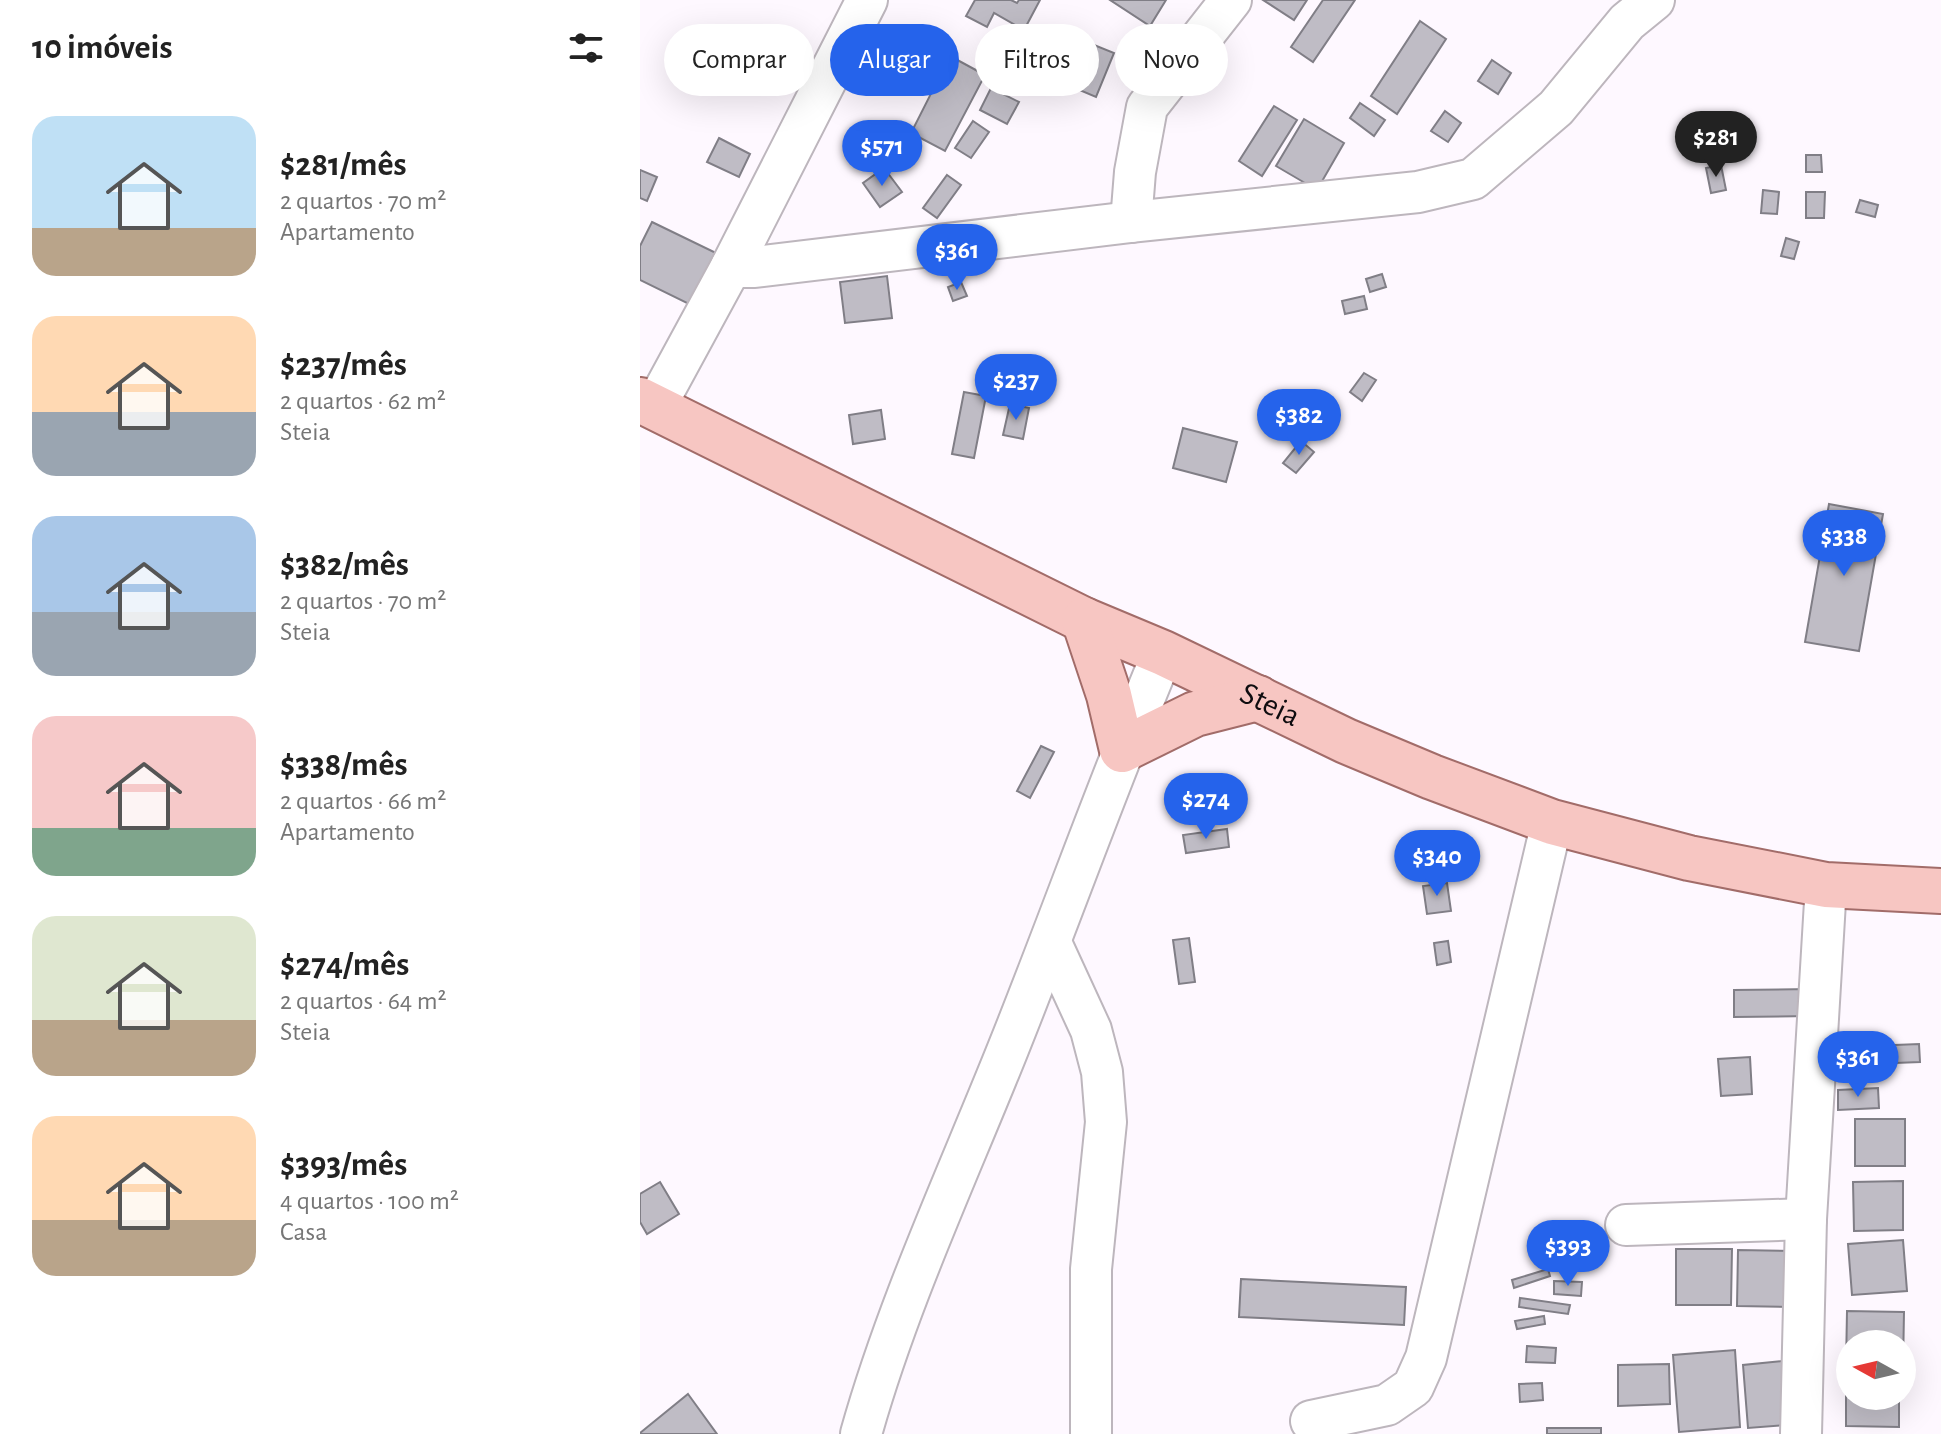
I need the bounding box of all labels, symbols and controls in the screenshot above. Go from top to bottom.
chip: Comprar [664,24,814,96]
chip: Alugar [830,24,959,96]
chip: Filtros [975,24,1099,96]
chip: Novo [1115,24,1228,96]
icon: filters [564,26,608,70]
text: 10 imóveis [32,31,173,65]
pin: $281 [1669,111,1763,179]
pin: $571 [835,120,929,188]
text: $281 [1693,124,1739,150]
text: $571 [860,133,904,159]
icon: home [96,148,192,244]
text: $281/mês [280,148,407,182]
text: 2 quartos · 70 m² [280,188,446,214]
text: Apartamento [280,219,415,245]
pin: $361 [910,224,1004,292]
text: $361 [935,237,979,263]
icon: home [96,348,192,444]
text: $237/mês [280,348,407,382]
pin: $237 [969,354,1063,422]
text: $237 [993,367,1039,393]
text: 2 quartos · 62 m² [280,388,446,414]
pin: $382 [1252,389,1346,457]
text: $382 [1275,402,1323,428]
text: Steia [280,419,331,445]
pin: $338 [1797,510,1891,578]
text: $338 [1821,523,1867,549]
icon: home [96,548,192,644]
text: $382/mês [280,548,409,582]
text: 2 quartos · 70 m² [280,588,446,614]
text: Steia [280,619,331,645]
street label: Steia [1235,677,1305,732]
icon: home [96,748,192,844]
text: $338/mês [280,748,408,782]
pin: $274 [1159,773,1253,841]
text: $274 [1182,786,1230,812]
text: 2 quartos · 66 m² [280,788,446,814]
text: Apartamento [280,819,415,845]
pin: $340 [1390,830,1484,898]
text: $340 [1412,843,1462,869]
icon: home [96,948,192,1044]
text: $274/mês [280,948,409,982]
text: 2 quartos · 64 m² [280,988,447,1014]
text: Steia [280,1019,331,1045]
pin: $361 [1811,1031,1905,1099]
text: $361 [1836,1044,1880,1070]
icon: home [96,1148,192,1244]
text: $393/mês [280,1148,407,1182]
text: 4 quartos · 100 m² [280,1188,459,1214]
text: Casa [280,1219,327,1245]
pin: $393 [1521,1220,1615,1288]
text: $393 [1545,1233,1591,1259]
north arrow [1836,1330,1916,1410]
map controls [1836,1330,1916,1410]

